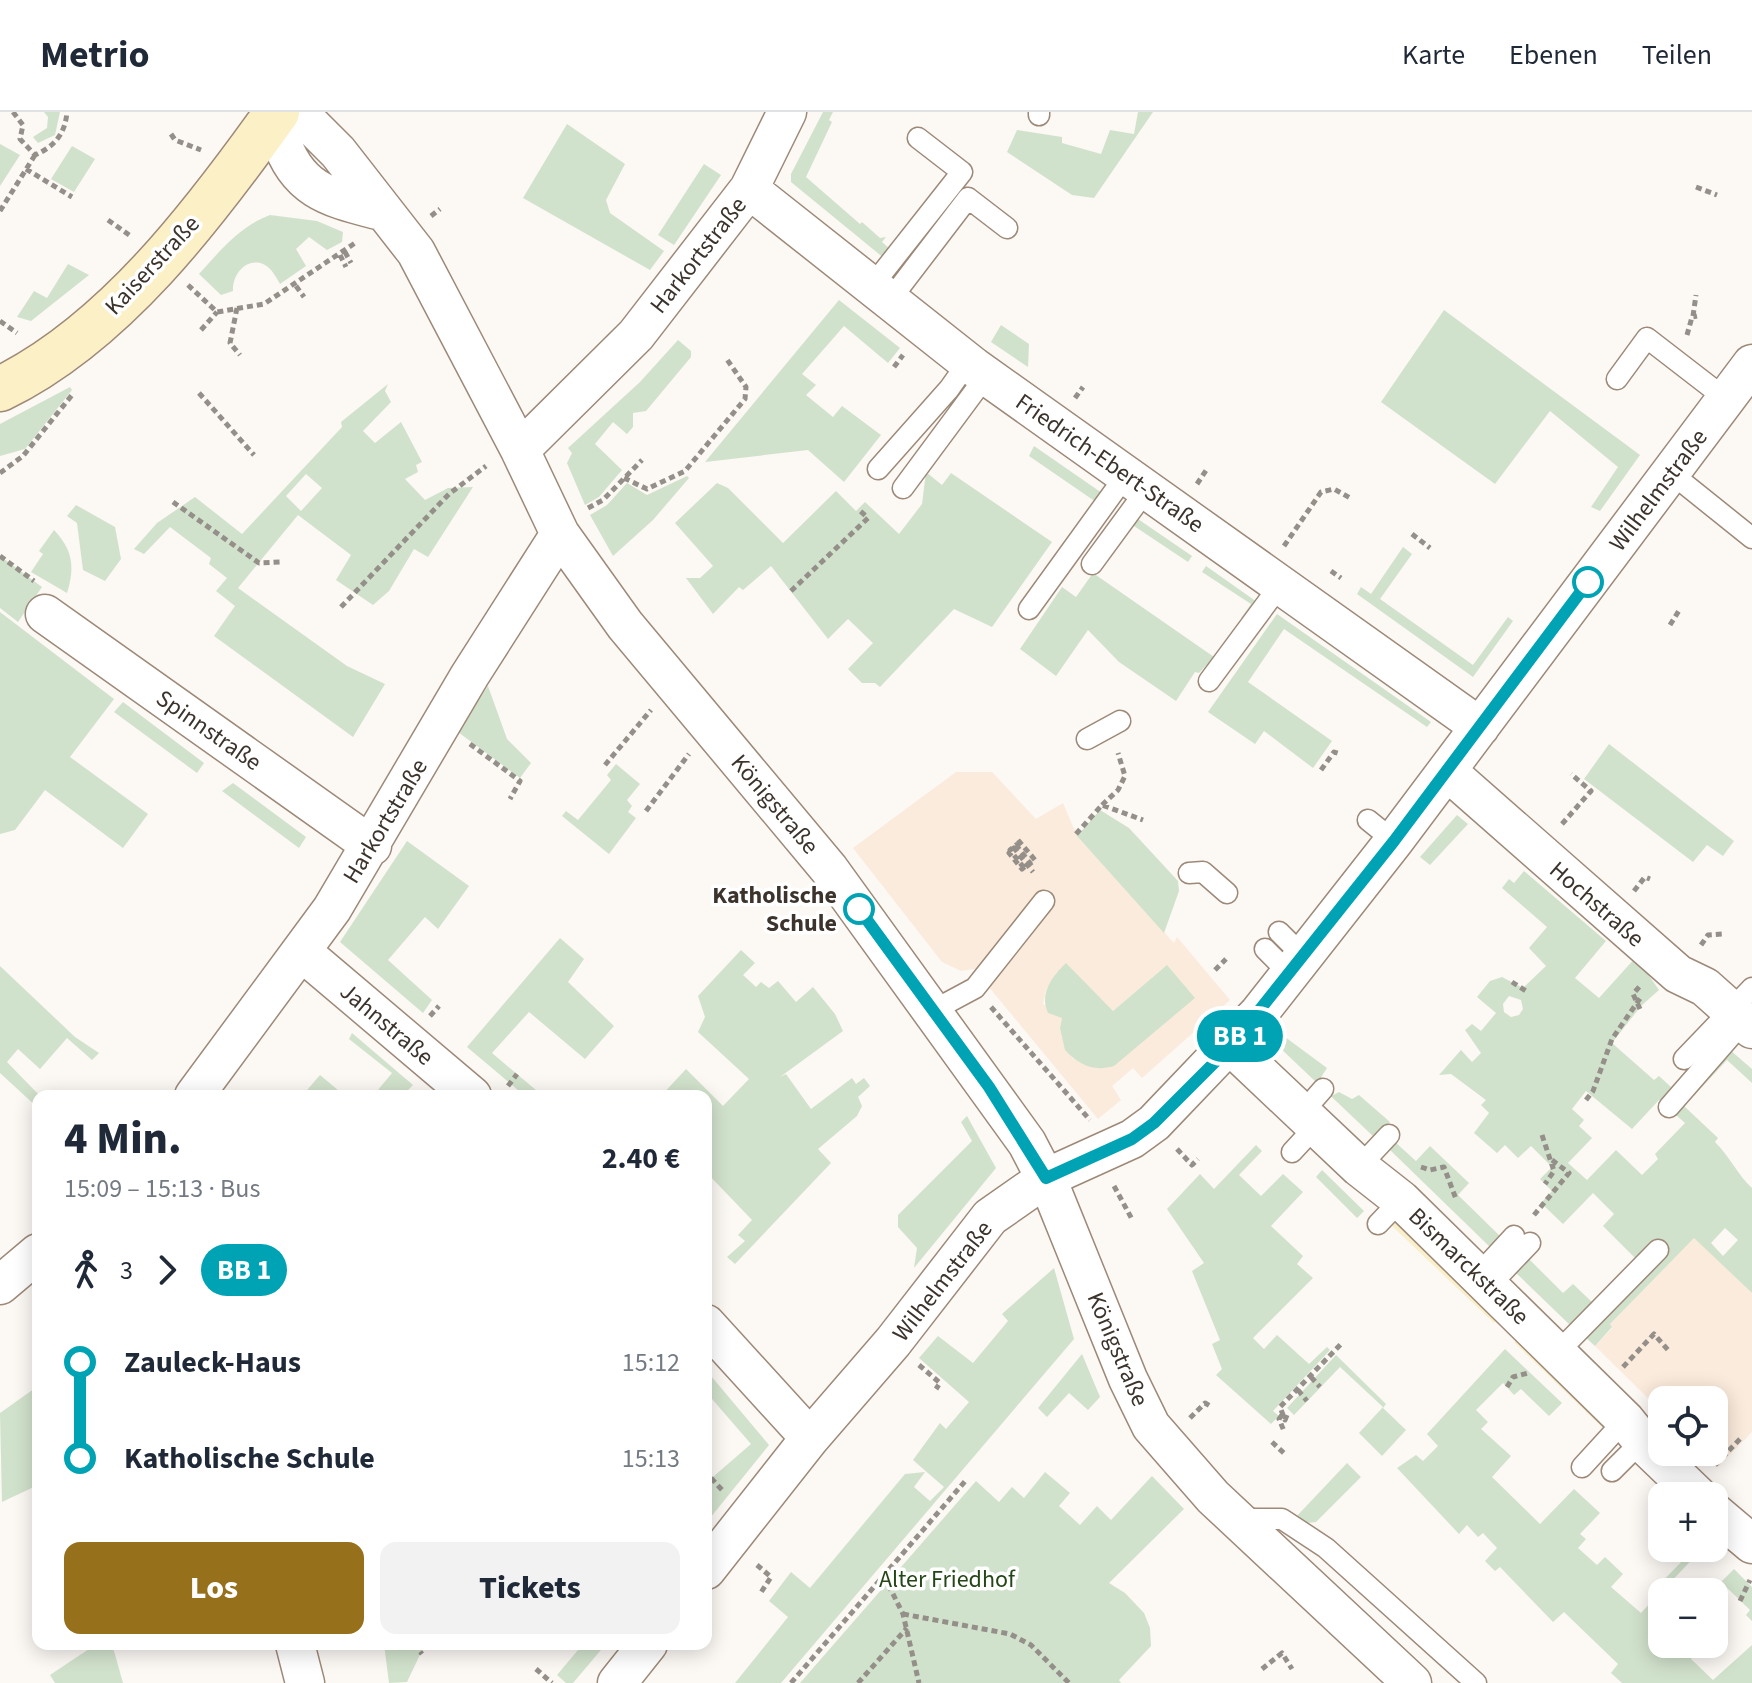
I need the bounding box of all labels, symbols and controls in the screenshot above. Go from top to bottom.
text: Metrio [40,28,150,82]
text: Karte [1402,35,1465,75]
text: Ebenen [1509,35,1598,75]
text: Teilen [1642,35,1712,75]
street label: Harkortstraße [642,189,755,321]
street label: Kaiserstraße [97,208,208,323]
street label: Friedrich-Ebert-Straße [1008,385,1211,542]
street label: Wilhelmstraße [1601,422,1716,559]
unlabelled marker [1573,567,1603,597]
street label: Spinnstraße [149,681,269,780]
street label: Königstraße [722,747,827,862]
street label: Harkortstraße [334,752,436,890]
street label: Hochstraße [1541,853,1652,956]
place label: Katholische Schule [712,878,837,941]
marker: Katholische Schule [844,894,874,924]
street label: Jahnstraße [332,975,441,1074]
line badge: BB 1 [1184,1010,1296,1062]
text: BB 1 [1213,1016,1267,1056]
text: 4 Min. [64,1108,182,1171]
text: 2.40 € [602,1137,680,1180]
text: 15:09 – 15:13 · Bus [64,1170,260,1207]
street label: Bismarckstraße [1400,1200,1537,1333]
street label: Wilhelmstraße [884,1213,1001,1349]
icon: walk [64,1248,108,1292]
icon: forward [145,1248,189,1292]
text: BB 1 [217,1250,271,1290]
text: 3 [120,1252,133,1289]
street label: Königstraße [1078,1287,1157,1412]
text: Zauleck-Haus [124,1341,301,1384]
text: 15:12 [622,1344,680,1381]
map controls [1648,1386,1728,1658]
button: locate [1648,1386,1728,1466]
text: Katholische Schule [124,1437,375,1480]
text: 15:13 [622,1440,680,1477]
button: + [1648,1482,1728,1562]
button: Los [64,1542,364,1634]
button: Tickets [380,1542,680,1634]
park label: Alter Friedhof [879,1562,1016,1597]
button: − [1648,1578,1728,1658]

